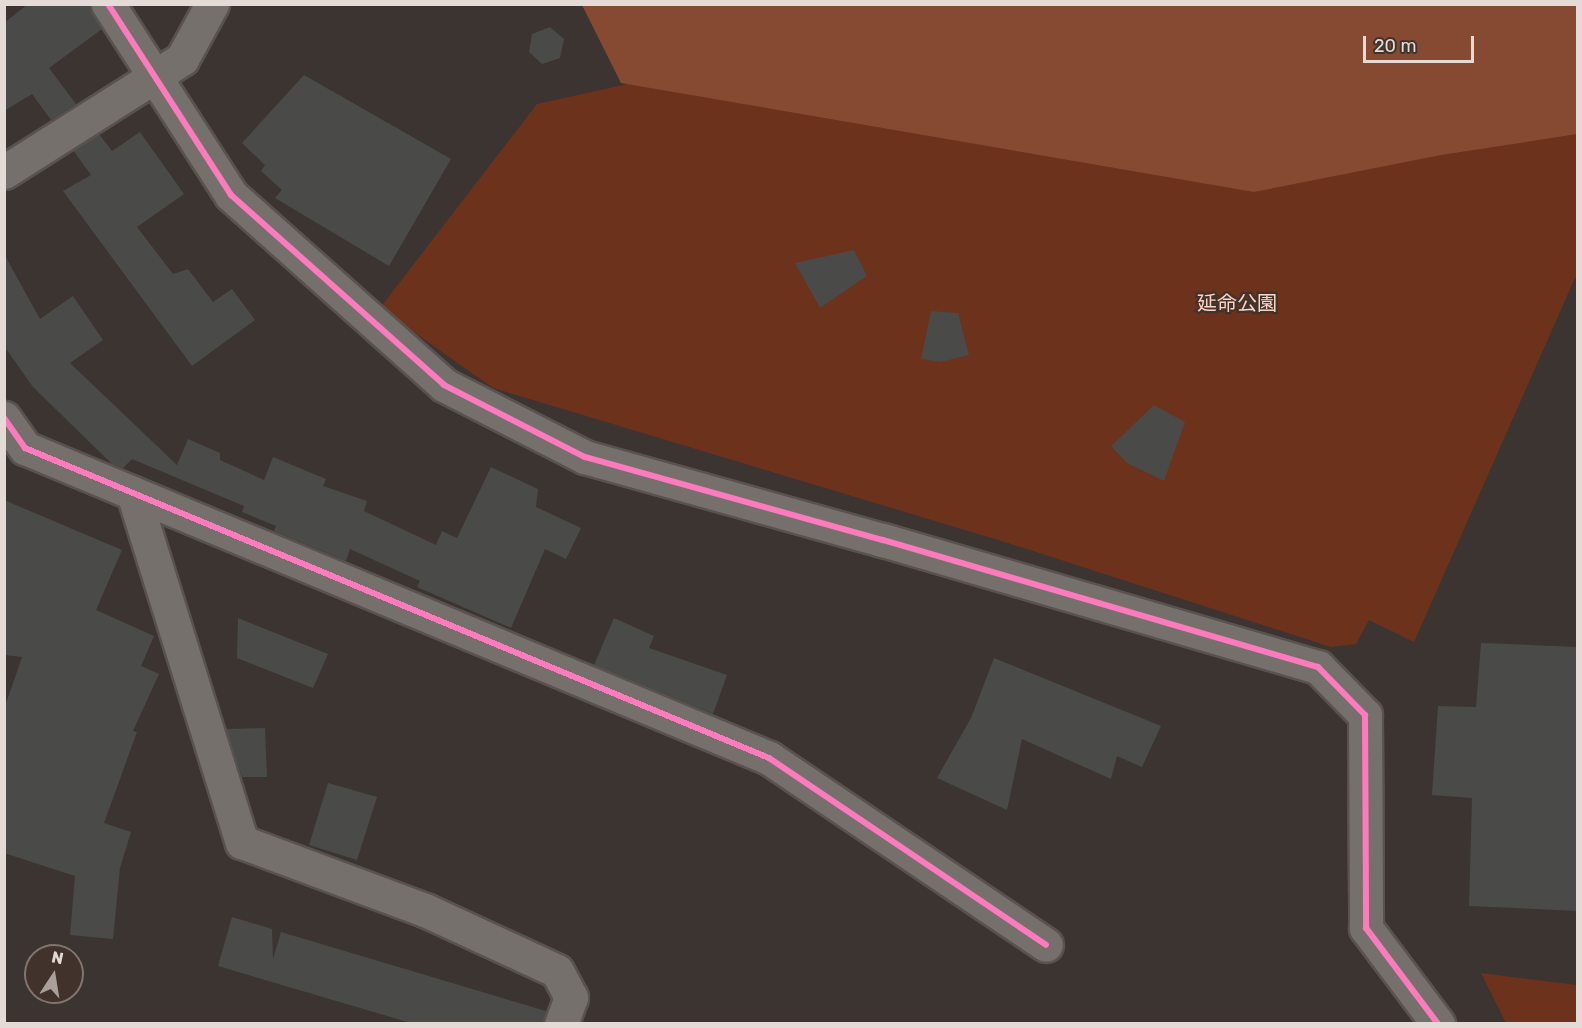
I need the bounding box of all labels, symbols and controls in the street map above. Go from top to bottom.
scale bar [1366,24,1477,62]
text: 20 m [1374,35,1416,57]
park label: 延命公園 [1197,291,1277,315]
north arrow [24,944,84,1004]
text: N [50,947,65,968]

